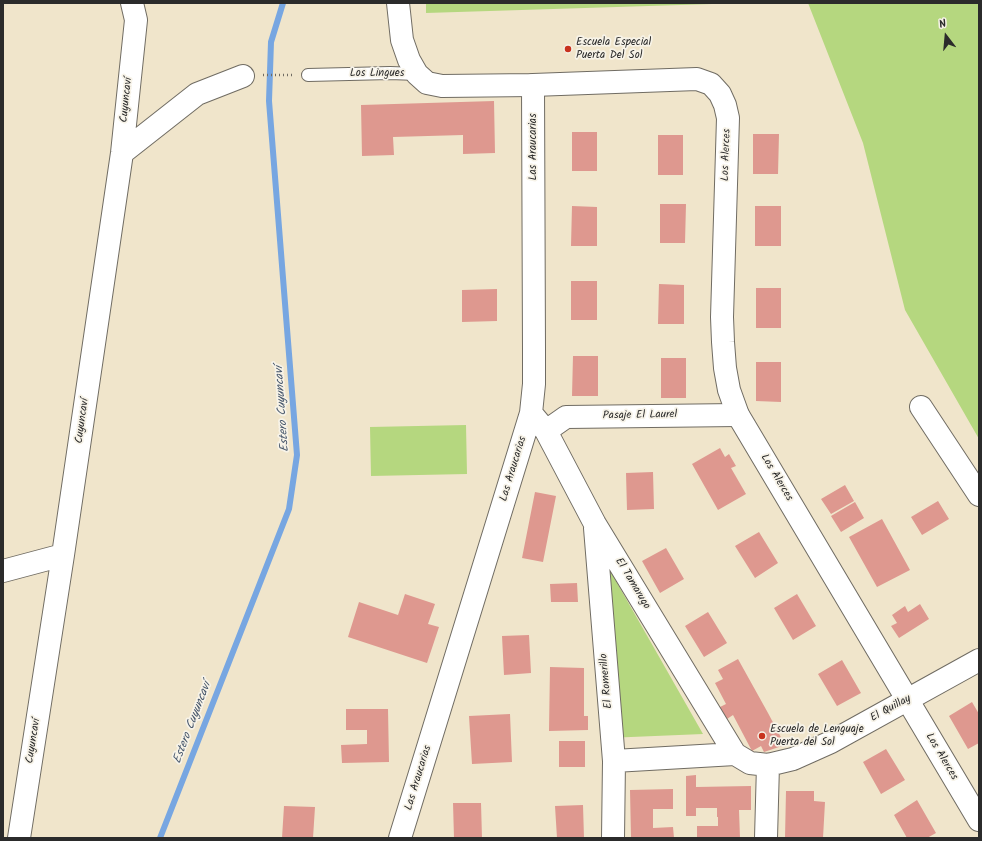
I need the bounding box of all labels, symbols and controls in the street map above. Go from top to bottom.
text: N [937,15,949,34]
north arrow [926,16,966,56]
place label: Escuela Especial Puerta Del Sol [576,36,651,62]
marker: Escuela Especial Puerta Del Sol [563,44,573,54]
street label: Los Lingues [350,67,404,81]
street label: Cuyuncaví [118,77,136,123]
street label: Las Araucarias [527,113,541,181]
street label: Los Alerces [719,128,735,182]
water label: Estero Cuyuncaví [273,366,293,452]
street label: Cuyuncaví [73,398,93,444]
street label: Pasaje El Laurel [603,409,677,423]
street label: Las Araucarias [498,435,530,503]
street label: Los Alerces [757,452,795,504]
street label: El Tamarugo [611,556,653,612]
street label: El Romerillo [598,653,616,709]
water label: Estero Cuyuncaví [171,680,215,766]
street label: El Quillay [868,693,914,725]
street label: Cuyuncaví [24,717,44,765]
place label: Escuela de Lenguaje Puerta del Sol [770,723,864,749]
marker: Escuela de Lenguaje Puerta del Sol [757,731,767,741]
street label: Los Alerces [922,731,960,783]
street label: Las Araucarias [403,744,435,812]

